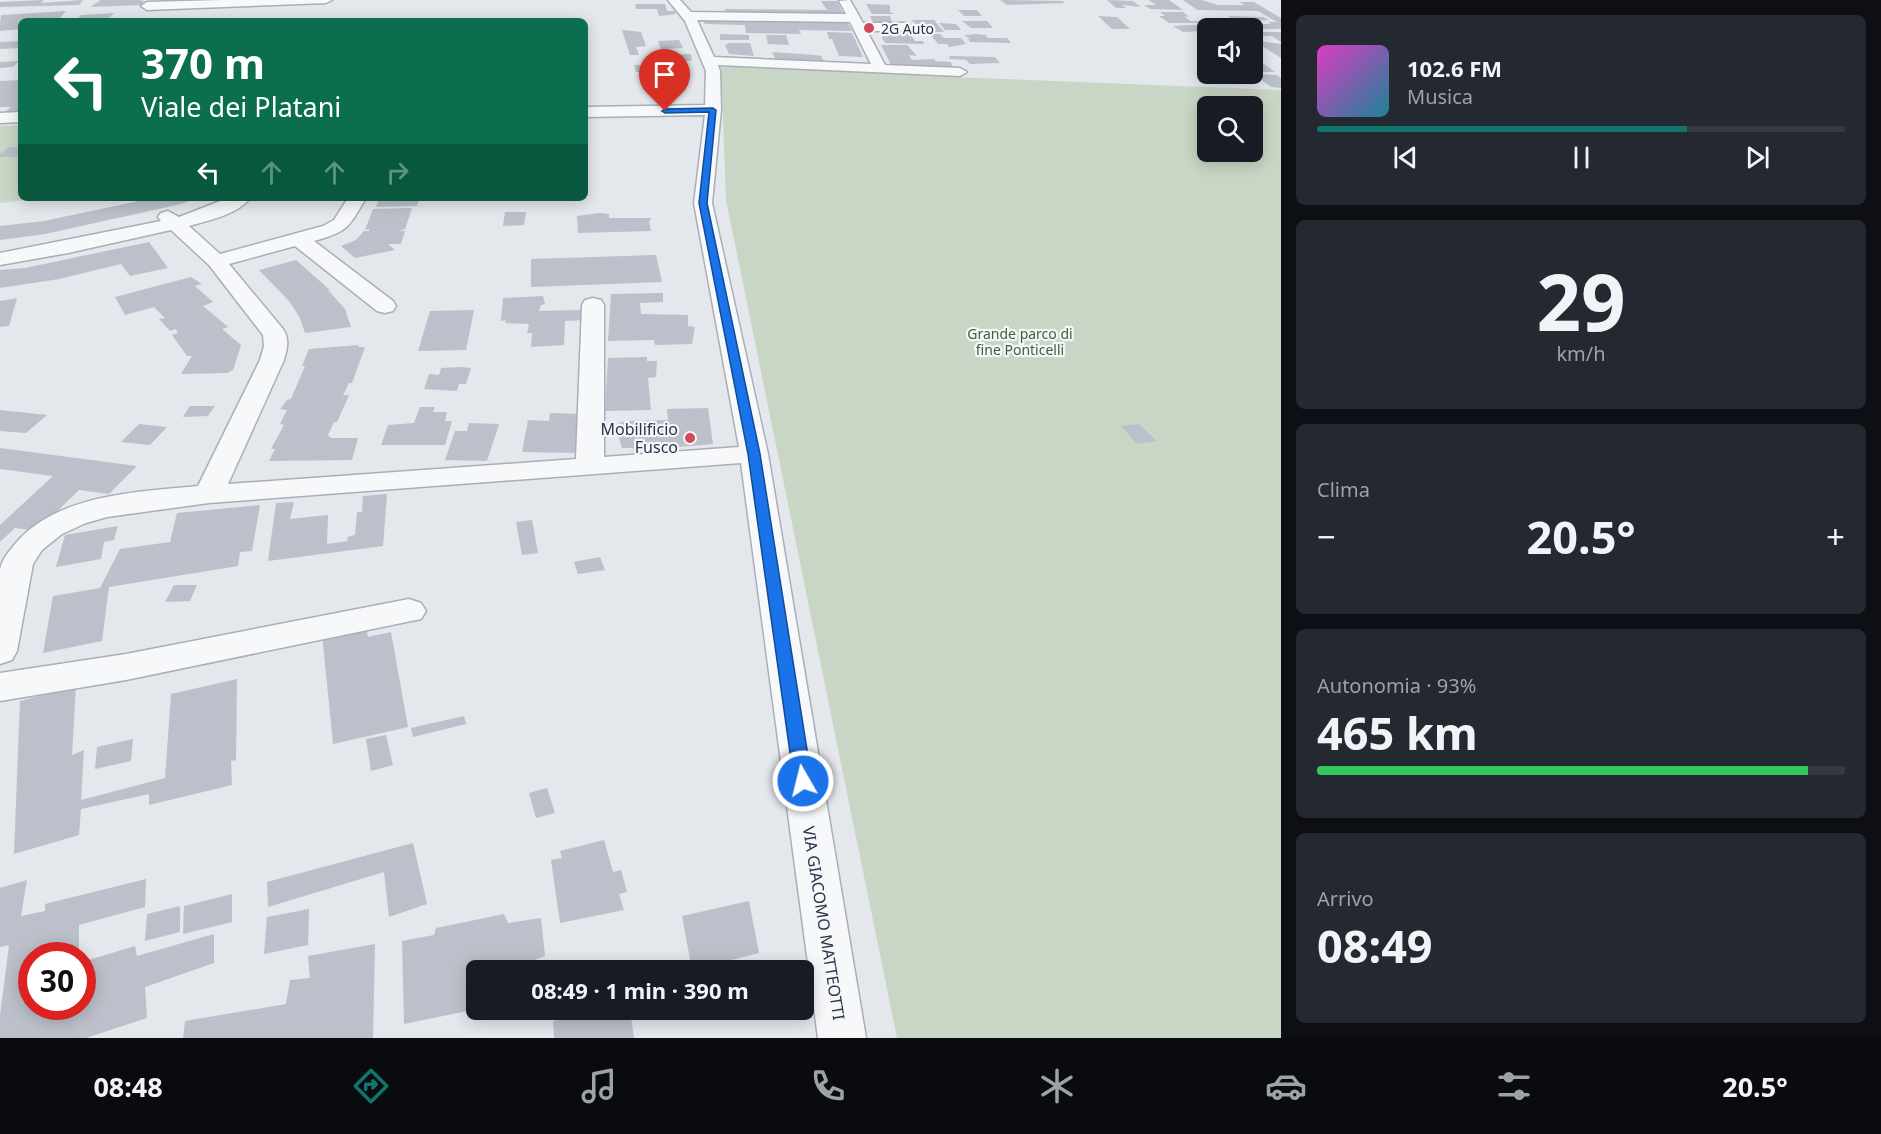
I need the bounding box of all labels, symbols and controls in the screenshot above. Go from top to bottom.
map controls [1197,18,1263,162]
button: sound [1197,18,1263,84]
place label: 2G Auto [881,19,934,38]
marker: 2G Auto [862,21,876,35]
text: 370 m [141,34,265,91]
icon: left [42,42,120,120]
pin [639,49,690,111]
text: 102.6 FM [1407,53,1502,83]
icon: arrive [648,58,681,91]
text: Musica [1407,83,1473,110]
text: Viale dei Platani [141,88,341,125]
button: search [1197,96,1263,162]
icon: previous [1389,141,1422,174]
icon: pause [1565,141,1598,174]
icon: next [1741,141,1774,174]
icon: left [192,156,225,189]
icon: ahead [255,156,288,189]
icon: ahead [318,156,351,189]
icon: right [381,156,414,189]
text: 29 [1536,248,1626,354]
park label: Grande parco di fine Ponticelli [967,324,1073,359]
text: km/h [1556,340,1606,367]
place label: Mobilificio Fusco [600,418,678,458]
marker: Mobilificio Fusco [683,431,697,445]
text: Clima [1317,476,1370,503]
text: 20.5° [1527,506,1635,567]
text: − [1317,514,1336,559]
text: + [1826,514,1845,559]
text: Autonomia · 93% [1317,672,1476,699]
text: 465 km [1317,702,1478,763]
position arrow [771,749,835,813]
street label: VIA GIACOMO MATTEOTTI [798,824,850,1022]
text: Arrivo [1317,885,1374,912]
text: 08:49 [1317,915,1433,976]
speed limit sign: 30 [18,942,96,1020]
text: 08:49 · 1 min · 390 m [531,975,749,1005]
icon: directions [350,1065,392,1107]
icon: music [578,1065,620,1107]
icon: phone [807,1065,849,1107]
icon: climate [1036,1065,1078,1107]
icon: car [1265,1065,1307,1107]
icon: filters [1493,1065,1535,1107]
text: 08:48 [93,1068,163,1105]
text: 20.5° [1722,1068,1788,1105]

